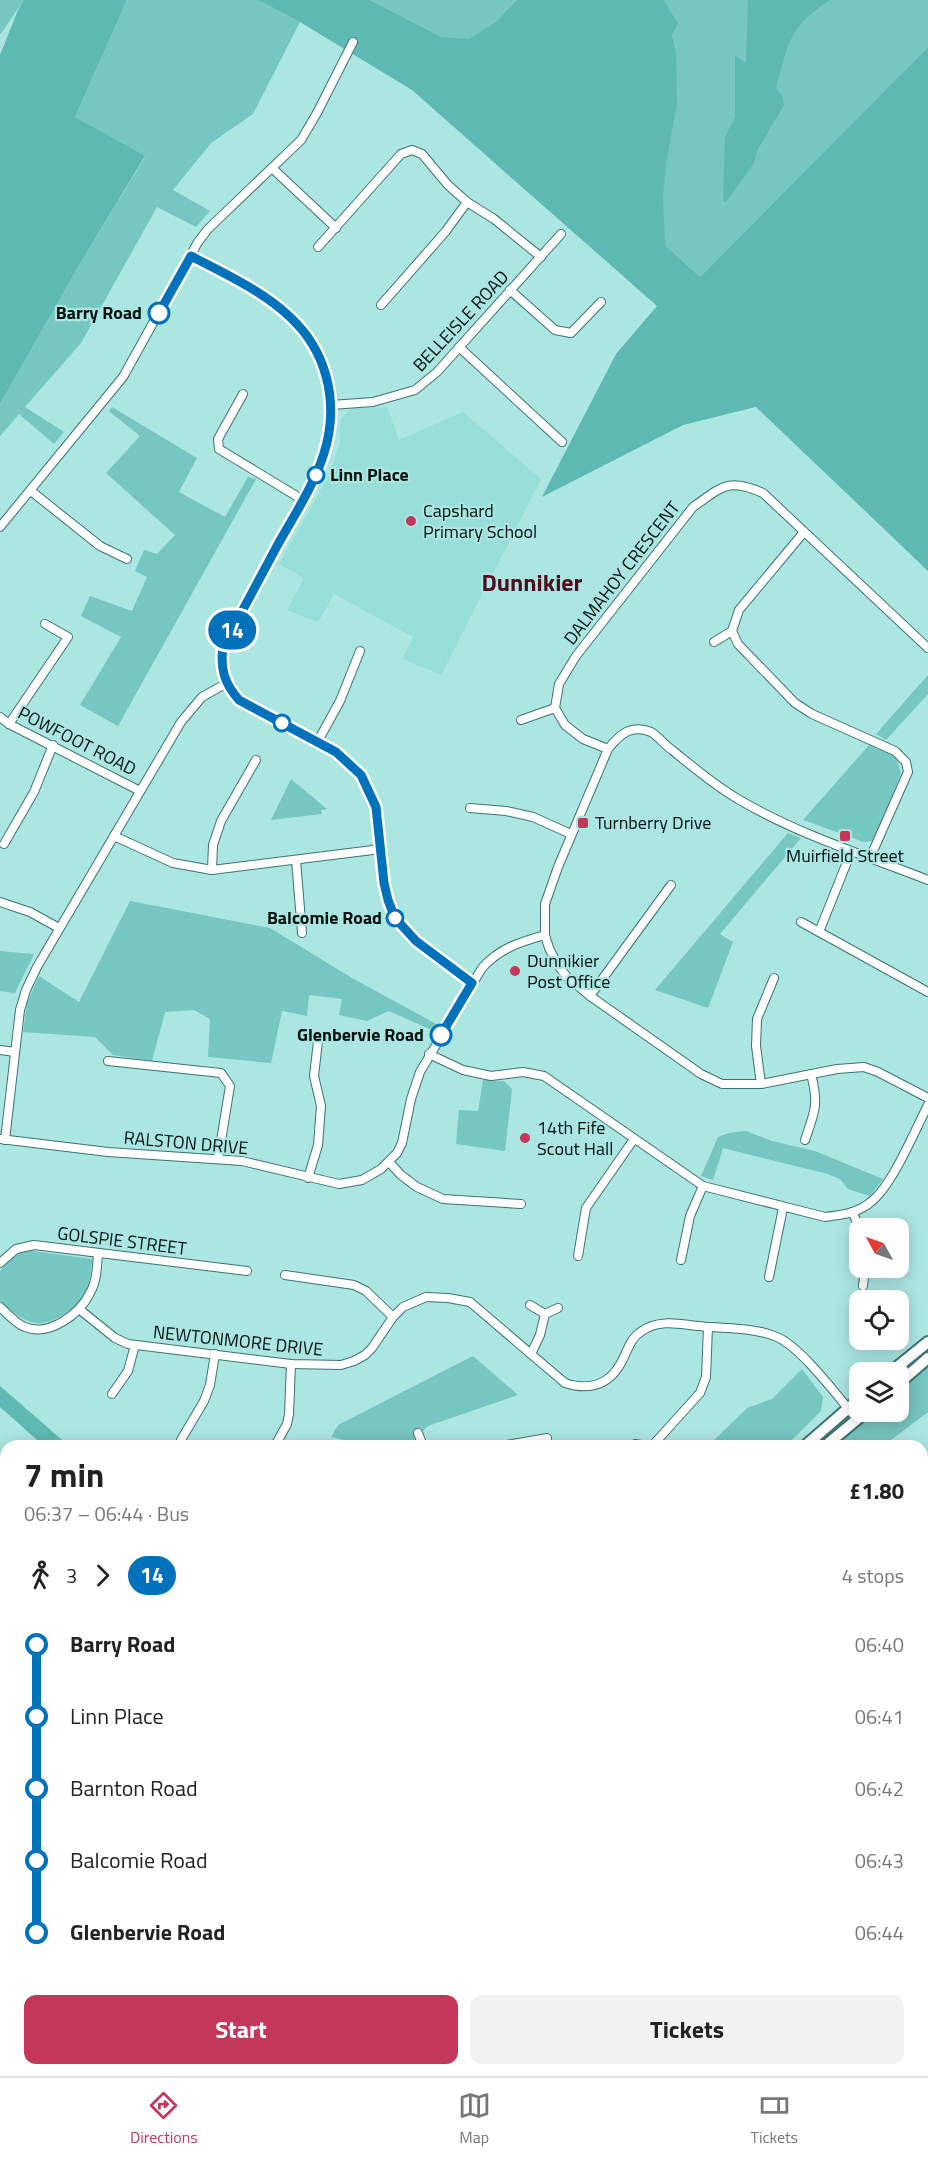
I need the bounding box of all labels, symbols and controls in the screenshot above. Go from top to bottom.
street label: BELLEISLE ROAD [406,264,515,377]
place label: Barry Road [56,299,142,326]
marker: Barry Road [148,302,170,324]
place label: Linn Place [330,461,409,488]
marker: Linn Place [307,466,325,484]
street label: DALMAHOY CRESCENT [557,495,687,650]
place label: Capshard Primary School [423,497,537,545]
marker: Capshard Primary School [404,514,418,528]
district label: Dunnikier [481,564,583,600]
line badge: 14 [205,610,259,650]
text: 14 [220,614,244,646]
street label: POWFOOT ROAD [13,699,141,782]
unlabelled marker [273,714,291,732]
place label: Turnberry Drive [595,809,711,836]
marker: Turnberry Drive [576,816,590,830]
marker: Muirfield Street [838,829,852,843]
place label: Muirfield Street [786,842,905,869]
place label: Balcomie Road [267,904,382,931]
marker: Balcomie Road [386,909,404,927]
place label: Dunnikier Post Office [527,947,610,995]
marker: Dunnikier Post Office [508,964,522,978]
place label: Glenbervie Road [297,1021,424,1048]
marker: Glenbervie Road [430,1024,452,1046]
place label: 14th Fife Scout Hall [537,1114,613,1162]
street label: RALSTON DRIVE [123,1124,249,1161]
marker: 14th Fife Scout Hall [518,1131,532,1145]
north arrow [849,1218,909,1278]
map controls [849,1218,909,1422]
street label: GOLSPIE STREET [56,1219,189,1262]
button: locate [849,1290,909,1350]
street label: NEWTONMORE DRIVE [152,1318,324,1363]
button: layers [849,1362,909,1422]
text: 7 min [24,1450,104,1500]
text: £1.80 [849,1474,904,1508]
text: 06:37 – 06:44 · Bus [24,1498,189,1529]
icon: walk [24,1559,57,1592]
icon: forward [86,1559,119,1592]
text: 14 [140,1559,164,1591]
text: 3 [66,1560,77,1591]
text: 4 stops [842,1560,904,1591]
text: Barry Road [70,1627,175,1661]
text: 06:40 [855,1629,904,1660]
text: Linn Place [70,1699,164,1733]
text: 06:41 [855,1701,904,1732]
text: Barnton Road [70,1771,198,1805]
text: 06:42 [855,1773,904,1804]
text: Balcomie Road [70,1843,208,1877]
text: 06:43 [855,1845,904,1876]
text: Glenbervie Road [70,1915,225,1949]
text: 06:44 [855,1917,904,1948]
button: Start [24,1995,458,2064]
button: Tickets [470,1995,904,2064]
tab: Directions [130,2089,198,2149]
tab: Map [458,2089,491,2149]
tab: Tickets [751,2089,798,2149]

